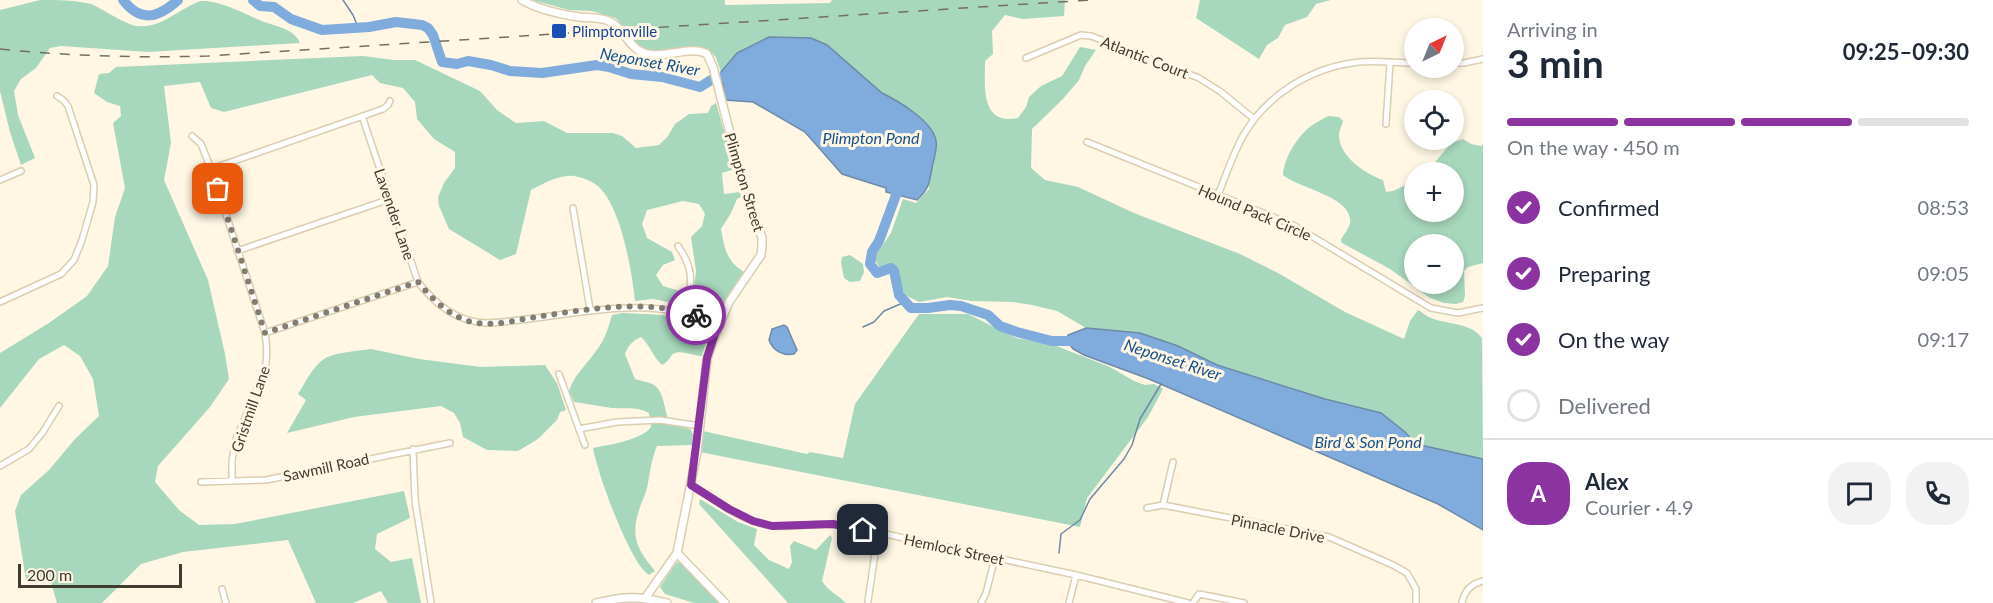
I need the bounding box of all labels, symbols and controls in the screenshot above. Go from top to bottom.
text: Arriving in [1507,17,1598,41]
north arrow [1404,18,1464,78]
map controls [1404,18,1464,294]
marker: Plimptonville [550,22,568,40]
place label: Plimptonville [572,22,657,40]
street label: Atlantic Court [1099,32,1192,82]
text: 09:25–09:30 [1843,38,1969,65]
text: 3 min [1507,40,1604,86]
water label: Neponset River [599,43,702,79]
button: locate [1404,90,1464,150]
water label: Plimpton Pond [822,128,920,147]
street label: Plimpton Street [721,130,769,234]
text: On the way · 450 m [1507,135,1680,159]
button: + [1404,162,1464,222]
pin [192,163,243,214]
street label: Lavender Lane [371,166,419,262]
icon: bag [201,172,234,205]
street label: Hound Pack Circle [1196,180,1314,244]
icon: check [1507,191,1540,224]
text: Confirmed [1558,194,1660,221]
text: 08:53 [1918,195,1969,219]
button: − [1404,234,1464,294]
icon: check [1507,257,1540,290]
text: Preparing [1558,260,1650,287]
text: 09:05 [1918,261,1969,285]
courier [666,285,726,345]
icon: bike [680,299,713,332]
icon: check [1507,323,1540,356]
text: On the way [1558,326,1669,353]
text: 09:17 [1918,327,1969,351]
water label: Neponset River [1122,334,1224,384]
street label: Gristmill Lane [227,363,273,455]
text: Delivered [1558,392,1651,419]
water label: Bird & Son Pond [1314,432,1422,451]
street label: Sawmill Road [281,449,371,485]
button: chat [1828,462,1891,525]
button: phone [1906,462,1969,525]
text: Alex [1585,468,1629,495]
text: A [1531,480,1546,507]
text: Courier · 4.9 [1585,495,1694,519]
pin [837,504,888,555]
street label: Pinnacle Drive [1230,510,1326,546]
icon: home [846,513,879,546]
street label: Hemlock Street [902,530,1006,568]
scale bar [18,561,182,588]
text: 200 m [27,565,72,584]

